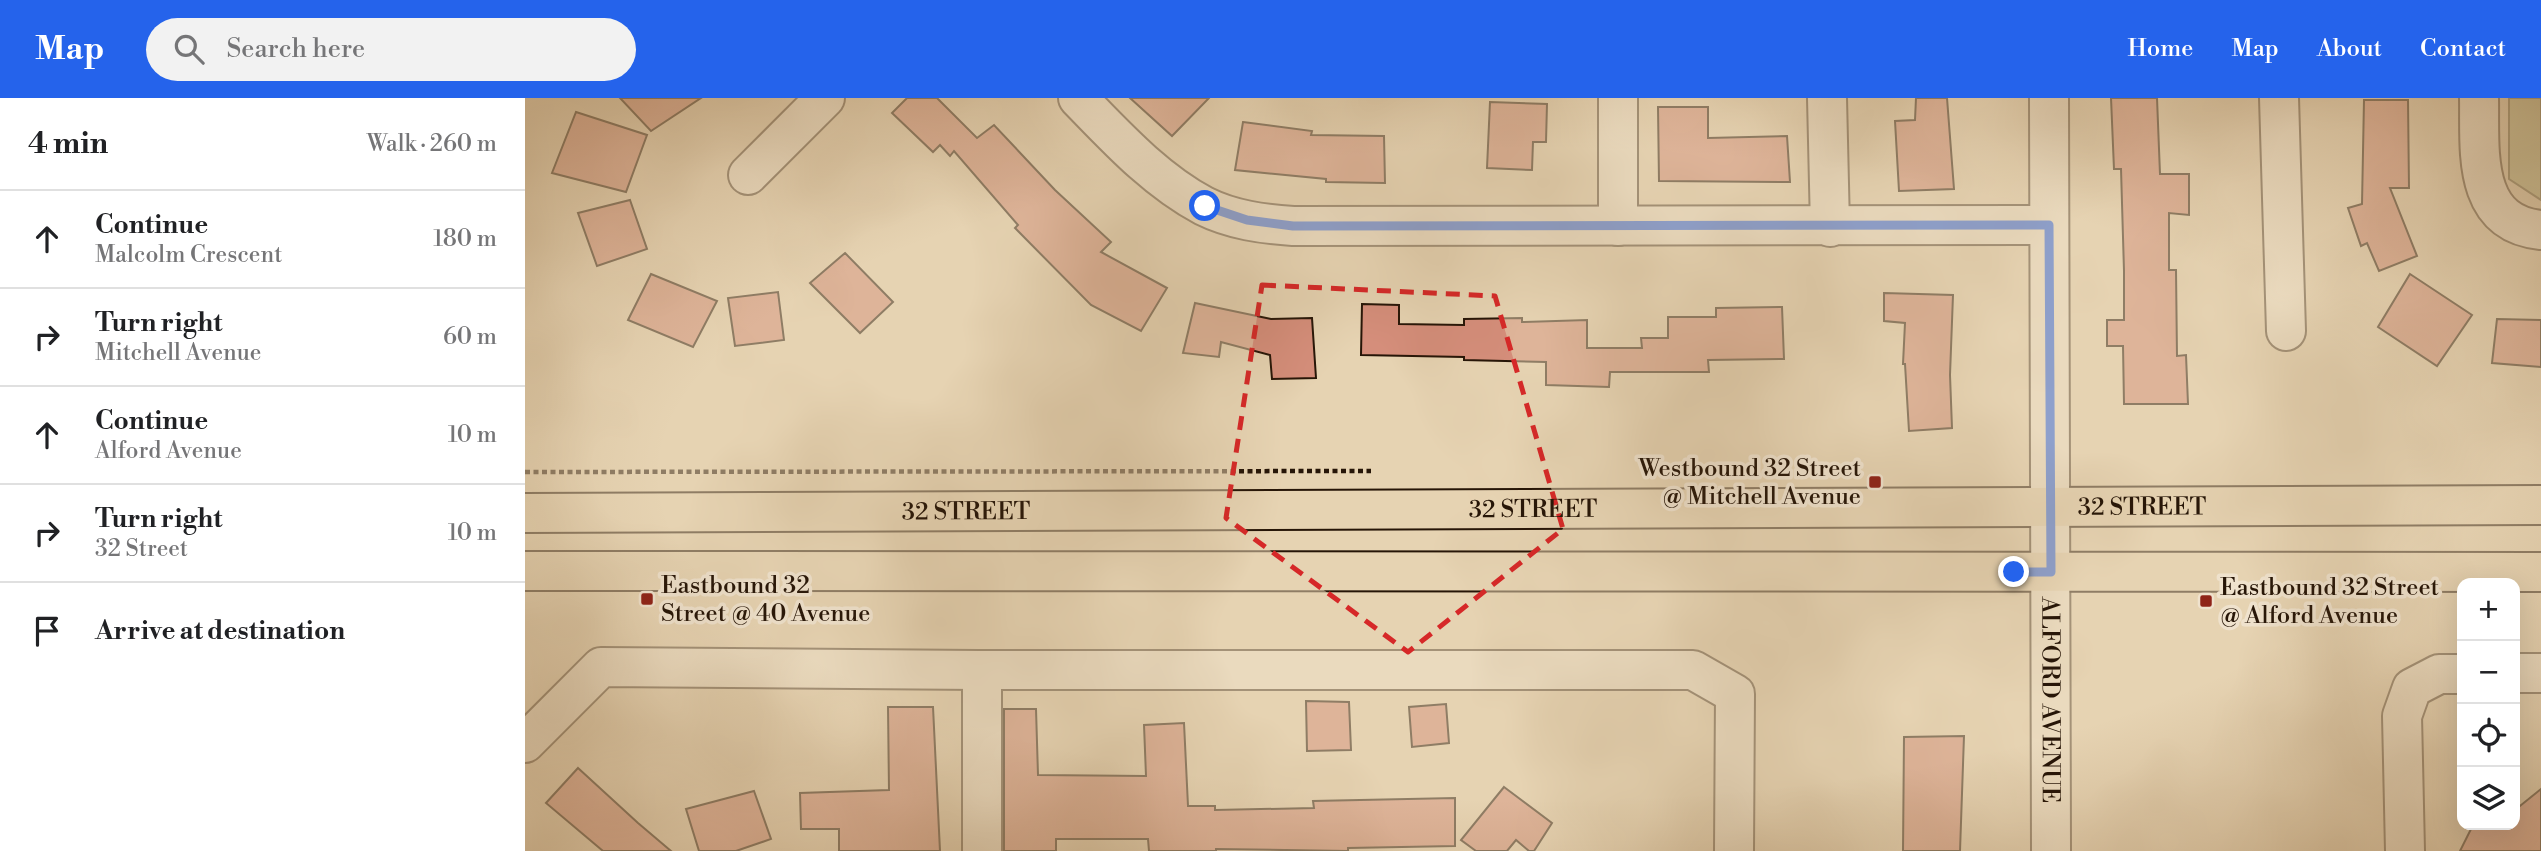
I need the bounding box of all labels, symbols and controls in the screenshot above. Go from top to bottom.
search box [146,18,636,81]
text: Map [35,29,104,70]
icon: search [170,30,208,68]
text: Search here [226,33,365,65]
text: Home [2128,34,2193,64]
text: Map [2231,34,2279,64]
text: About [2317,34,2382,64]
text: Contact [2420,34,2506,64]
text: 4 min [28,125,108,163]
text: Walk · 260 m [367,130,497,158]
route start [1189,190,1220,221]
text: Continue [95,209,208,241]
icon: ahead [28,220,66,258]
text: 180 m [433,225,497,253]
text: Malcolm Crescent [95,241,282,269]
text: Turn right [95,307,223,339]
icon: right [28,318,66,356]
text: 60 m [443,323,497,351]
text: Mitchell Avenue [95,339,261,367]
text: Continue [95,405,208,437]
icon: ahead [28,416,66,454]
text: 10 m [448,421,497,449]
text: Alford Avenue [95,437,242,465]
place label: Westbound 32 Street @ Mitchell Avenue [1637,454,1862,512]
marker: Westbound 32 Street @ Mitchell Avenue [1867,474,1883,490]
street label: 32 STREET [2078,492,2206,523]
street label: 32 STREET [1469,495,1597,525]
street label: 32 STREET [902,497,1030,528]
text: Turn right [95,503,223,535]
icon: right [28,514,66,552]
text: 10 m [448,519,497,547]
text: 32 Street [95,535,188,563]
route end [1998,556,2029,587]
place label: Eastbound 32 Street @ 40 Avenue [661,571,870,629]
place label: Eastbound 32 Street @ Alford Avenue [2220,573,2440,631]
map controls [2457,578,2520,830]
button: + [2457,578,2520,641]
marker: Eastbound 32 Street @ 40 Avenue [639,591,655,607]
marker: Eastbound 32 Street @ Alford Avenue [2198,593,2214,609]
street label: ALFORD AVENUE [2034,596,2065,803]
icon: arrive [28,612,66,650]
text: Arrive at destination [95,615,345,647]
button: − [2457,641,2520,704]
button: locate [2457,704,2520,767]
button: layers [2457,767,2520,830]

